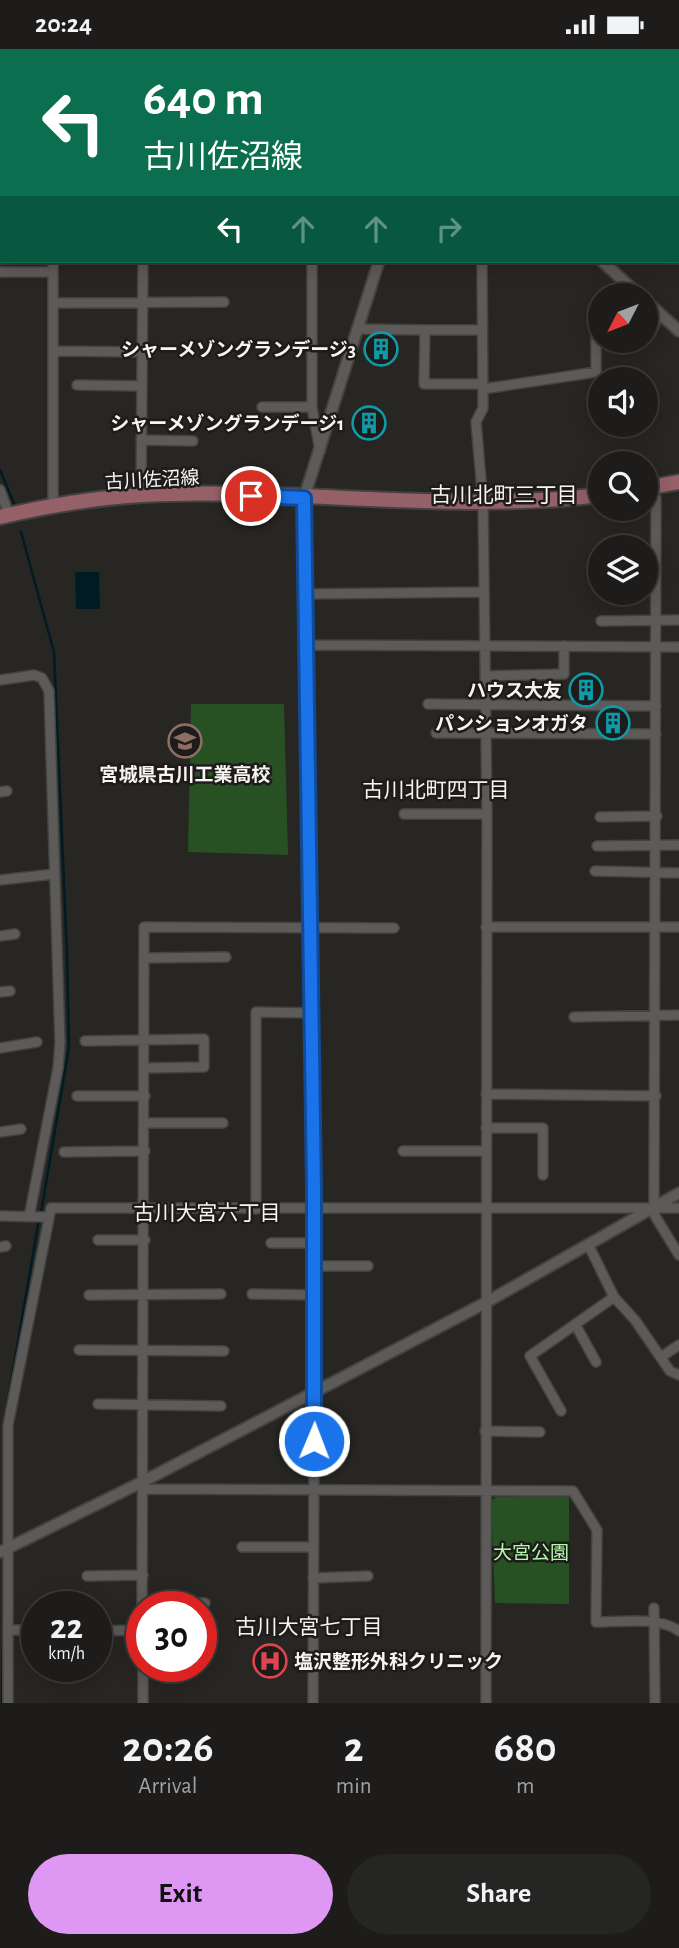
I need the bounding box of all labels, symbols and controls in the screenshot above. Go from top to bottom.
text: 20:24 [35,11,92,37]
text: 640 m [143,75,264,124]
icon: left [28,77,119,168]
text: 古川佐沼線 [143,141,303,173]
icon: left [211,210,249,248]
icon: ahead [284,210,322,248]
icon: ahead [357,210,395,248]
icon: right [430,210,468,248]
north arrow [588,283,658,353]
map controls [588,283,658,605]
building icon: シャーメゾングランデージ3 [362,330,400,368]
place label: シャーメゾングランデージ3 [121,339,356,360]
button: sound [588,367,658,437]
building icon: シャーメゾングランデージ1 [350,404,388,442]
place label: シャーメゾングランデージ1 [110,413,344,434]
button: search [588,451,658,521]
pin [221,466,281,526]
street label: 古川佐沼線 [104,468,200,492]
icon: arrive [232,477,270,515]
district label: 古川北町三丁目 [431,484,578,506]
button: layers [588,535,658,605]
building icon: ハウス大友 [567,671,605,709]
place label: ハウス大友 [467,681,562,701]
building icon: パンションオガタ [594,704,632,742]
place label: パンションオガタ [435,713,588,734]
school or university icon: 宮城県古川工業高校 [166,722,204,760]
place label: 宮城県古川工業高校 [99,764,271,785]
district label: 古川北町四丁目 [363,779,510,801]
district label: 古川大宮六丁目 [134,1202,281,1224]
position arrow [277,1404,351,1478]
park label: 大宮公園 [493,1543,569,1563]
speed limit sign: 30 [126,1591,217,1682]
text: 22 [50,1610,83,1645]
district label: 古川大宮七丁目 [236,1616,383,1638]
hospital icon: 塩沢整形外科クリニック [251,1642,289,1680]
text: km/h [48,1645,85,1663]
place label: 塩沢整形外科クリニック [294,1651,503,1672]
text: 20:26 [122,1727,214,1769]
text: 2 [344,1727,364,1769]
text: 680 [494,1727,557,1769]
text: Arrival [138,1775,197,1798]
text: min [336,1775,372,1798]
text: m [516,1775,535,1798]
button: Exit [28,1854,333,1934]
button: Share [347,1854,651,1934]

